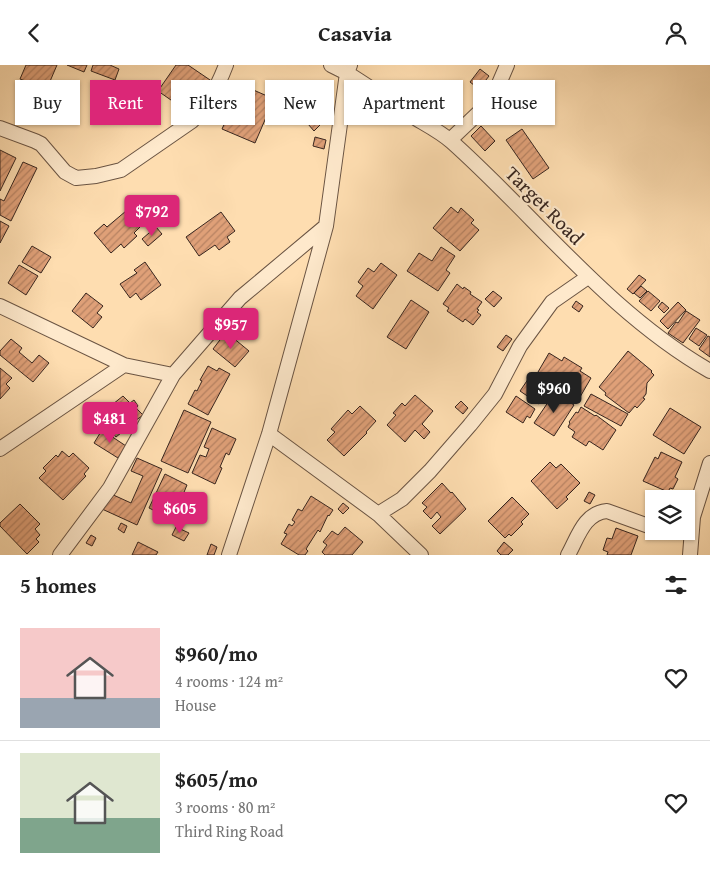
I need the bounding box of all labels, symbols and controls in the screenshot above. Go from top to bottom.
text: Casavia [318,17,392,49]
icon: back [20,19,48,47]
icon: person [662,19,690,47]
chip: Buy [15,80,80,125]
chip: Rent [90,80,161,125]
chip: Filters [171,80,255,125]
chip: New [265,80,334,125]
chip: Apartment [344,80,463,125]
chip: House [473,80,555,125]
street label: Target Road [499,159,591,251]
pin: $792 [122,195,182,237]
text: $792 [135,199,169,223]
pin: $957 [201,307,261,350]
text: $957 [214,312,248,336]
pin: $960 [524,371,584,414]
text: $960 [537,376,571,400]
pin: $481 [80,401,140,444]
text: $481 [93,406,127,430]
map controls [645,490,695,540]
button: layers [645,490,695,540]
pin: $605 [150,491,210,534]
text: $605 [163,496,197,520]
text: 5 homes [20,570,96,601]
icon: filters [662,571,690,599]
text: $960/mo [175,638,258,669]
icon: home [60,648,120,708]
icon: heart [662,664,690,692]
text: 4 rooms · 124 m² [175,669,283,693]
text: House [175,693,216,717]
text: $605/mo [175,764,258,795]
icon: home [60,773,120,833]
icon: heart [662,789,690,817]
text: 3 rooms · 80 m² [175,795,275,819]
text: Third Ring Road [175,819,284,843]

